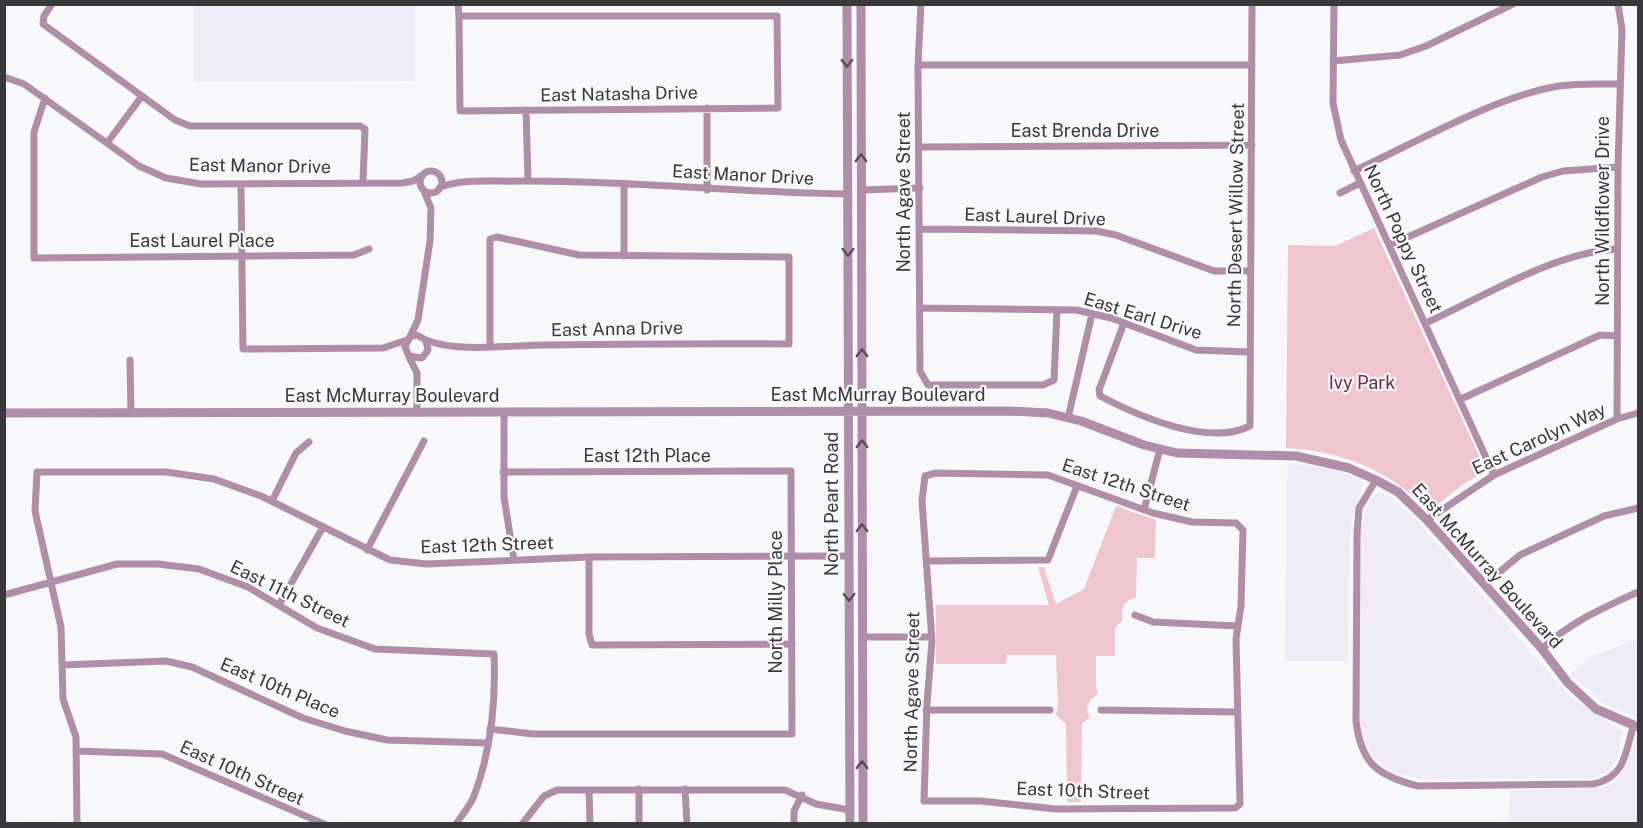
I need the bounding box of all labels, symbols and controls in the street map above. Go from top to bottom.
one-way arrow [841,58,853,67]
street label: East Natasha Drive [540,82,698,105]
street label: North Desert Willow Street [1223,102,1248,328]
street label: North Agave Street [893,111,914,273]
street label: North Wildflower Drive [1592,116,1613,306]
street label: East Brenda Drive [1011,120,1159,141]
street label: East Manor Drive [189,154,331,177]
one-way arrow [855,154,867,163]
street label: East Manor Drive [672,160,815,189]
street label: North Poppy Street [1360,161,1447,316]
street label: East Laurel Drive [964,204,1106,229]
street label: East Laurel Place [129,230,275,251]
one-way arrow [842,248,854,257]
street label: East Earl Drive [1082,288,1205,343]
street label: East Anna Drive [551,317,683,340]
one-way arrow [856,349,868,358]
park label: Ivy Park [1329,372,1395,393]
street label: East McMurray Boulevard [771,384,985,405]
street label: East McMurray Boulevard [285,385,499,406]
street label: East Carolyn Way [1469,398,1609,479]
street label: North Peart Road [821,432,842,576]
one-way arrow [856,439,868,448]
street label: East 12th Place [583,445,711,466]
street label: East 12th Street [1059,454,1193,515]
street label: East McMurray Boulevard [1408,479,1567,653]
one-way arrow [856,524,868,533]
street label: North Milly Place [765,530,786,674]
street label: East 12th Street [420,532,554,557]
street label: East 11th Street [227,556,353,632]
one-way arrow [842,592,855,601]
street label: North Agave Street [900,611,923,773]
street label: East 10th Place [217,653,343,722]
street label: East 10th Street [177,736,308,809]
one-way arrow [856,761,868,770]
street label: East 10th Street [1016,778,1150,803]

